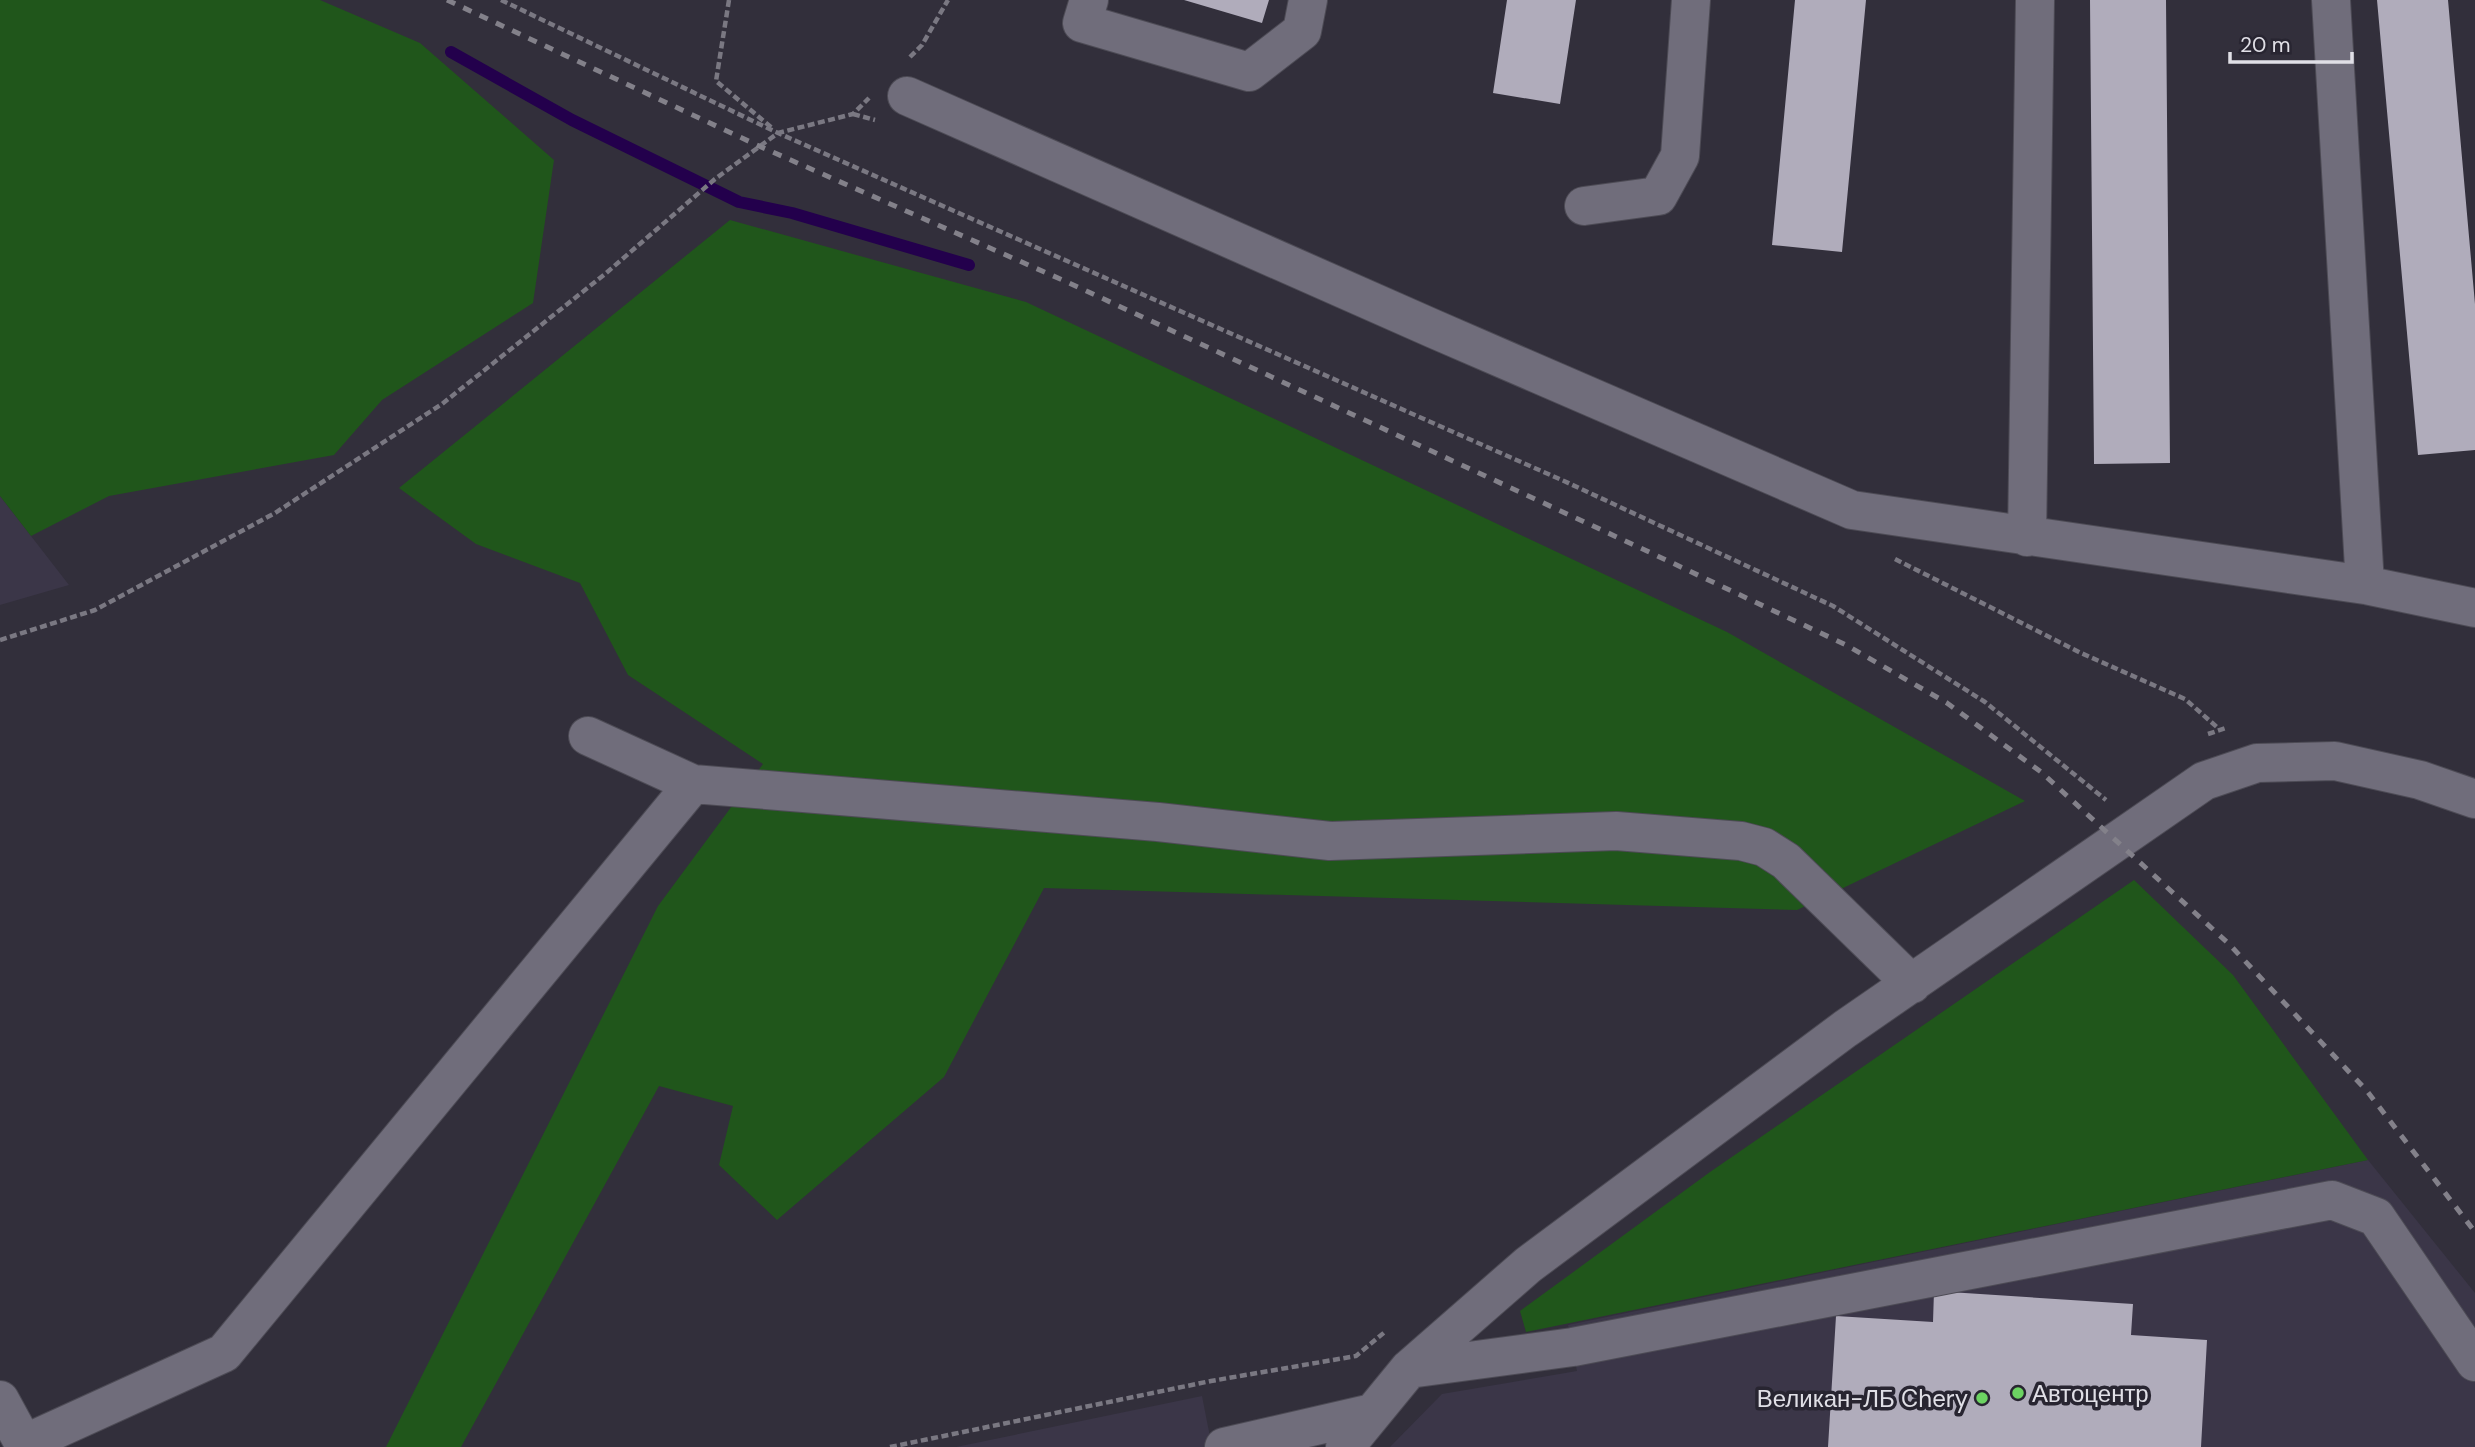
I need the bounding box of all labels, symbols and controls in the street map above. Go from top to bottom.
scale bar [2230,21,2352,65]
text: 20 m [2240,31,2291,59]
place label: Автоцентр [2032,1378,2149,1409]
place label: Великан-ЛБ Chery [1757,1383,1968,1414]
marker: Автоцентр [2010,1385,2026,1401]
marker: Великан-ЛБ Chery [1974,1390,1990,1406]

